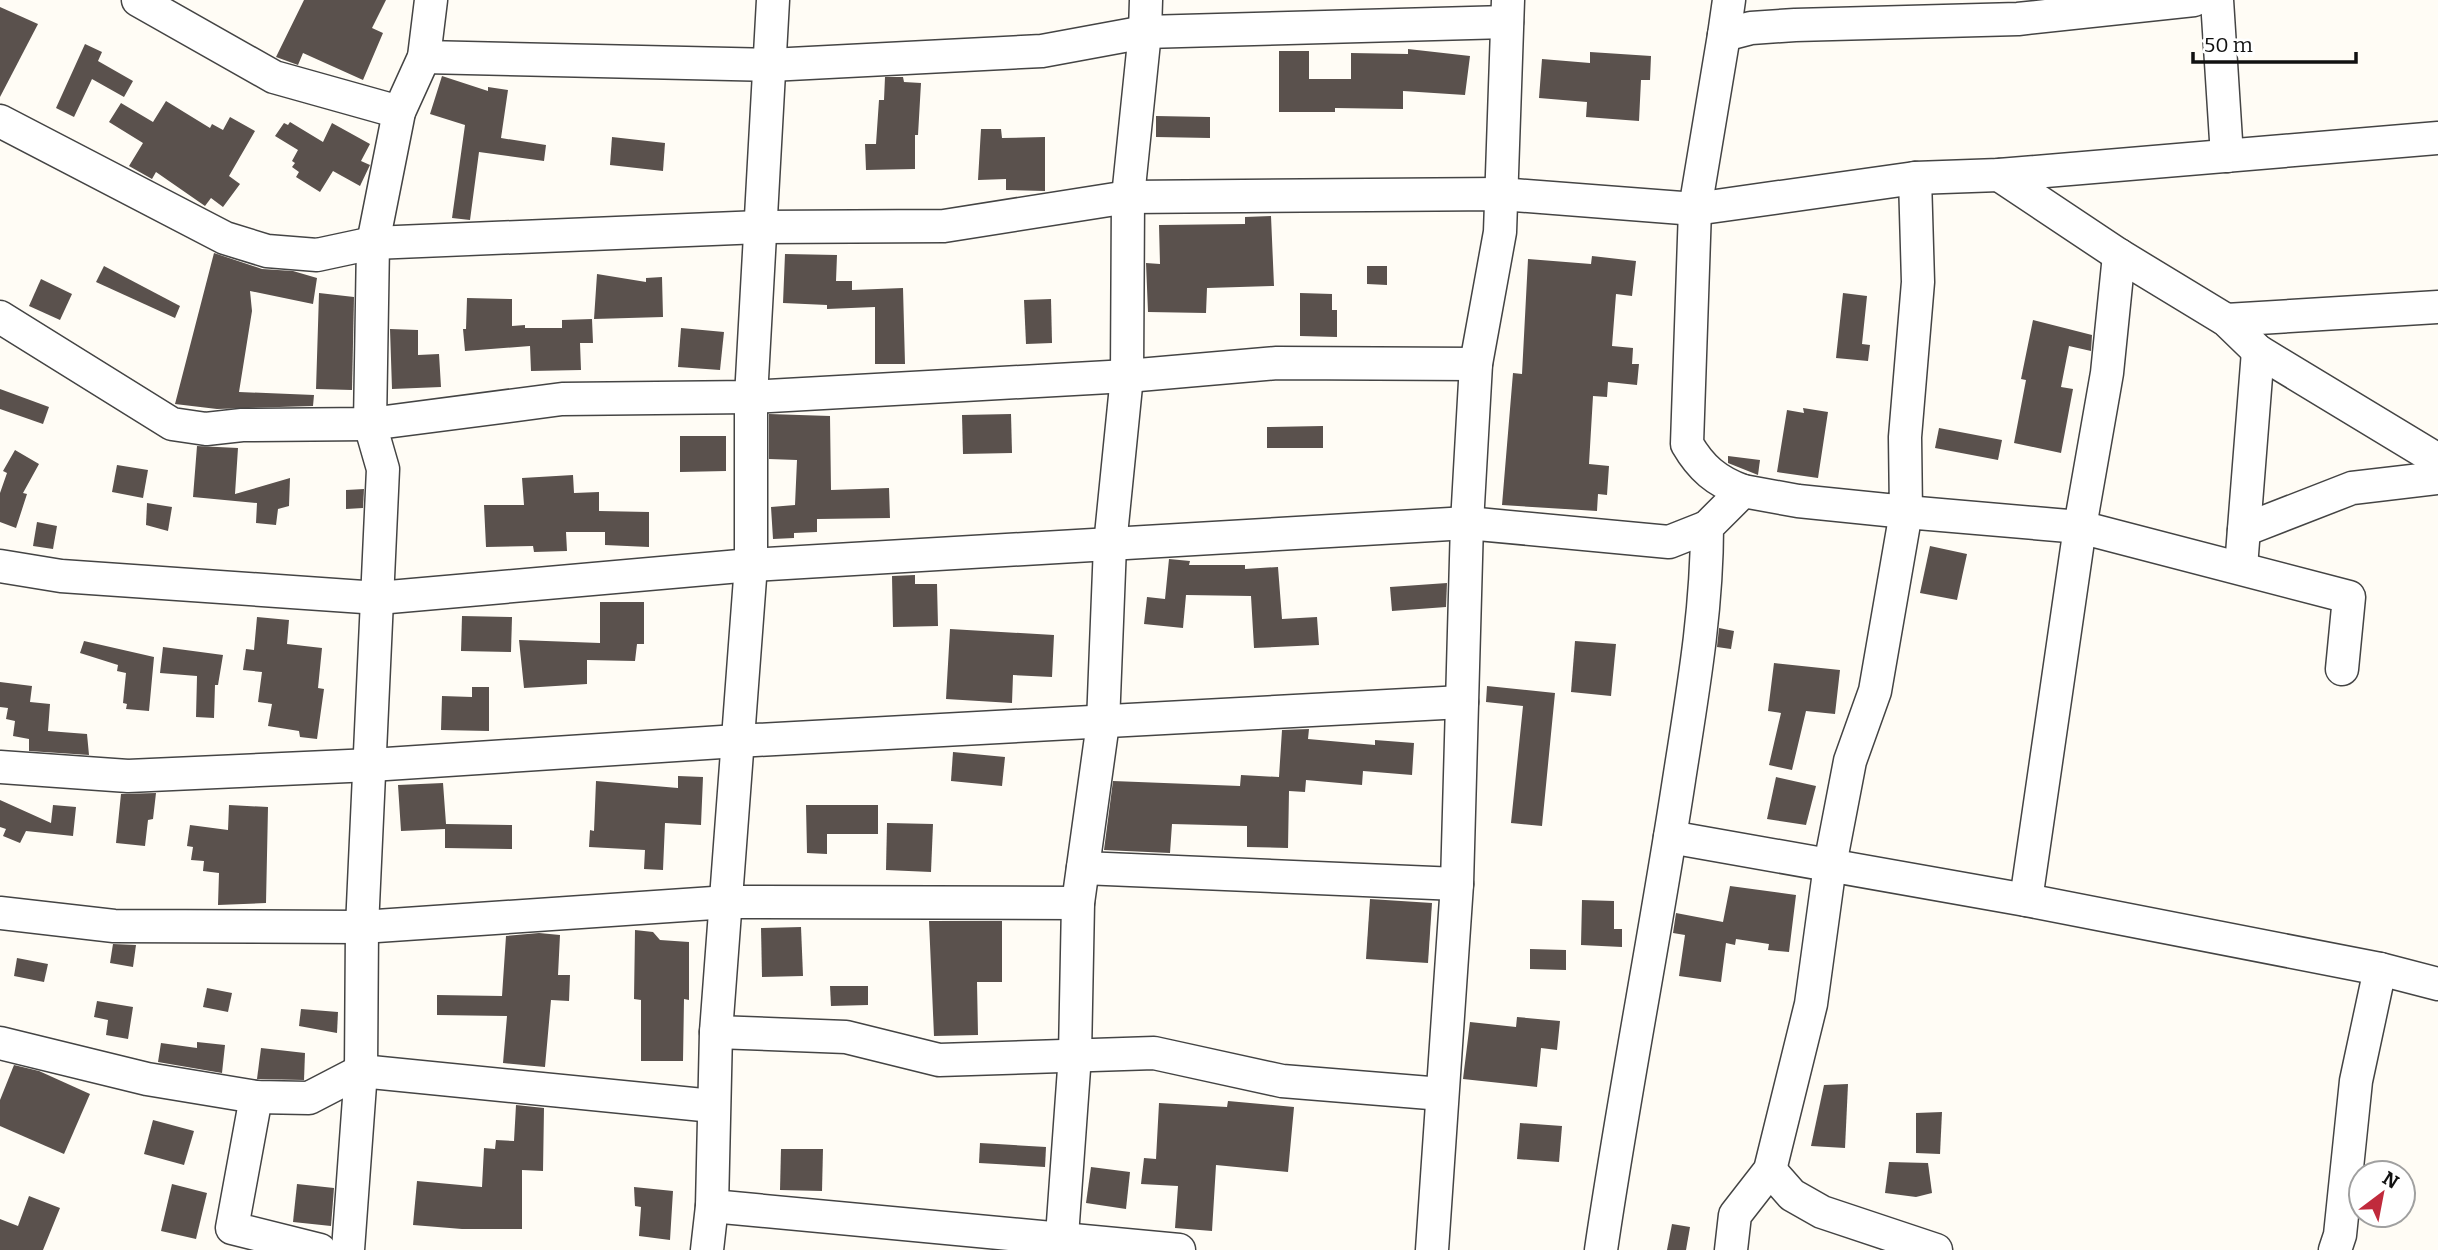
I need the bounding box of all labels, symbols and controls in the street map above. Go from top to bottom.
scale bar [2193,21,2356,65]
text: 50 m [2204,32,2253,58]
north arrow [2347,1159,2417,1229]
text: N [2378,1166,2403,1194]

